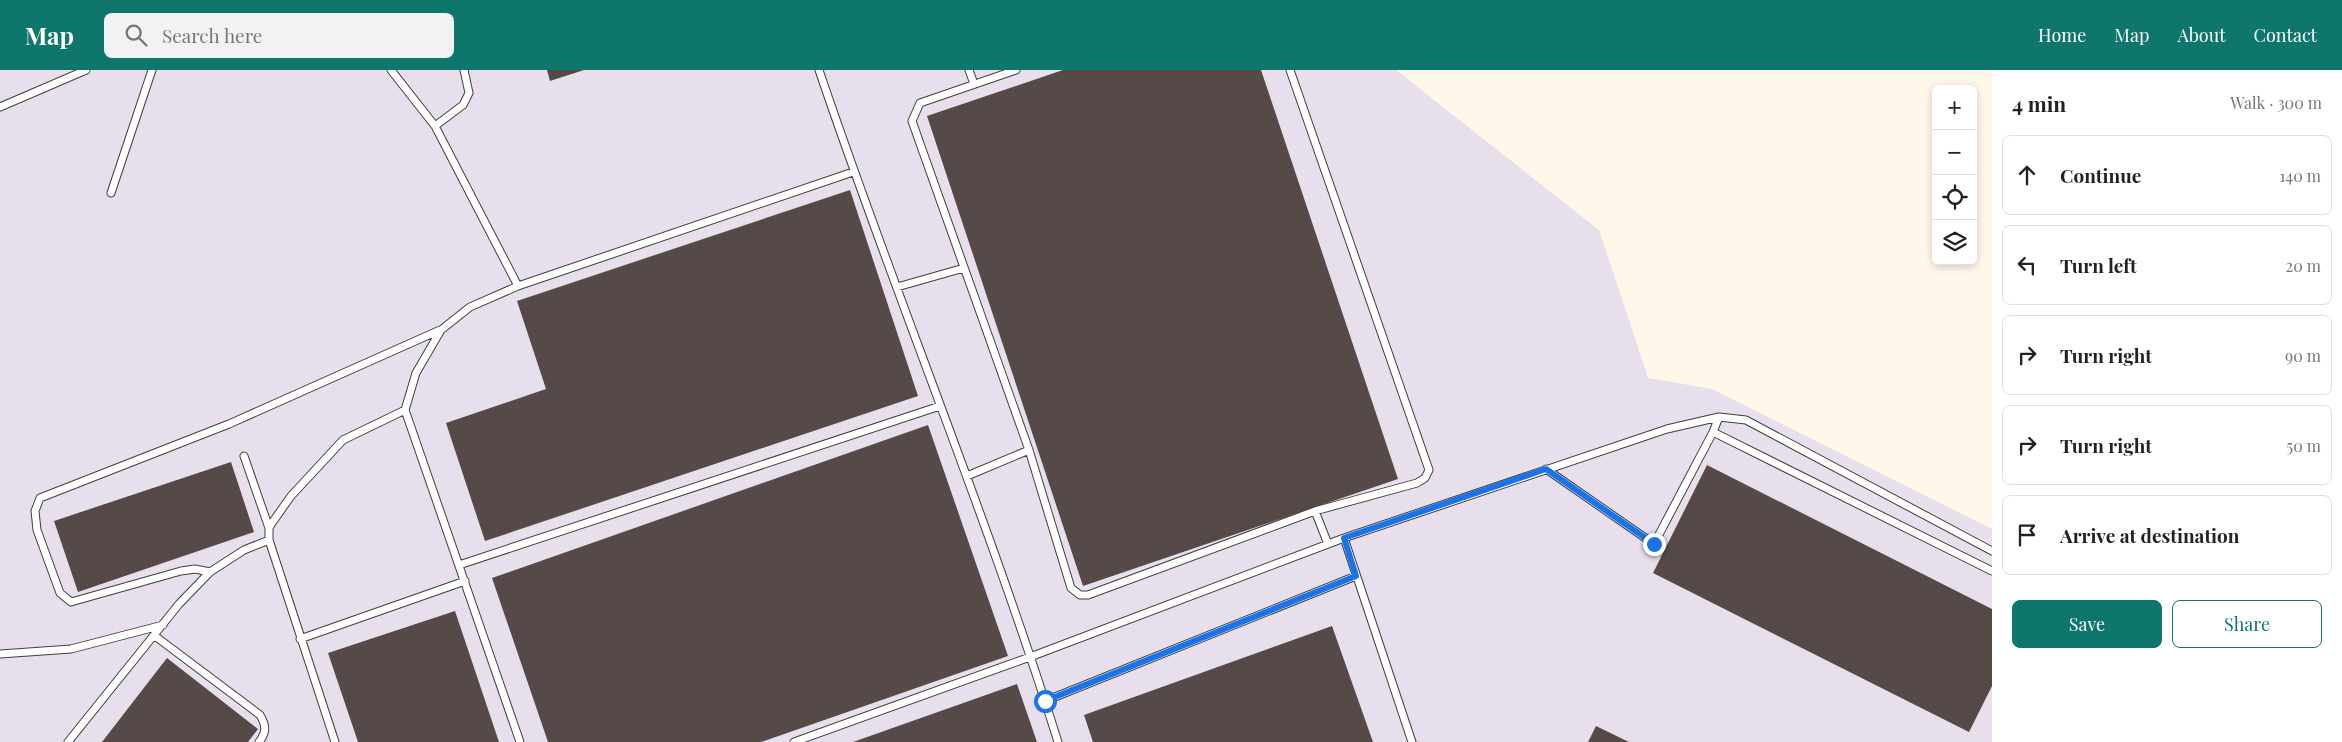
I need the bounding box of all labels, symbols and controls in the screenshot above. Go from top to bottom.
search box [104,13,454,58]
text: Map [25,19,74,51]
icon: search [122,21,150,49]
text: Search here [162,22,262,48]
text: Home [2038,23,2086,47]
text: Map [2114,23,2149,47]
text: About [2177,23,2226,47]
text: Contact [2254,23,2317,47]
map controls [1932,85,1977,265]
button: + [1932,85,1977,130]
text: 4 min [2012,89,2066,117]
text: Walk · 300 m [2230,92,2322,113]
button: − [1932,130,1977,175]
icon: ahead [2013,161,2041,189]
text: Continue [2060,162,2141,188]
text: 140 m [2279,165,2321,186]
button: locate [1932,175,1977,220]
button: layers [1932,220,1977,265]
icon: left [2013,251,2041,279]
text: Turn left [2060,252,2137,278]
text: 20 m [2286,255,2321,276]
icon: right [2013,341,2041,369]
text: Turn right [2060,342,2152,368]
text: 90 m [2285,345,2321,366]
icon: right [2013,431,2041,459]
text: Turn right [2060,432,2152,458]
text: 50 m [2287,435,2321,456]
icon: arrive [2013,521,2041,549]
text: Arrive at destination [2060,522,2240,548]
route end [1643,533,1666,556]
button: Save [2012,600,2162,648]
button: Share [2172,600,2322,648]
route start [1034,690,1057,713]

